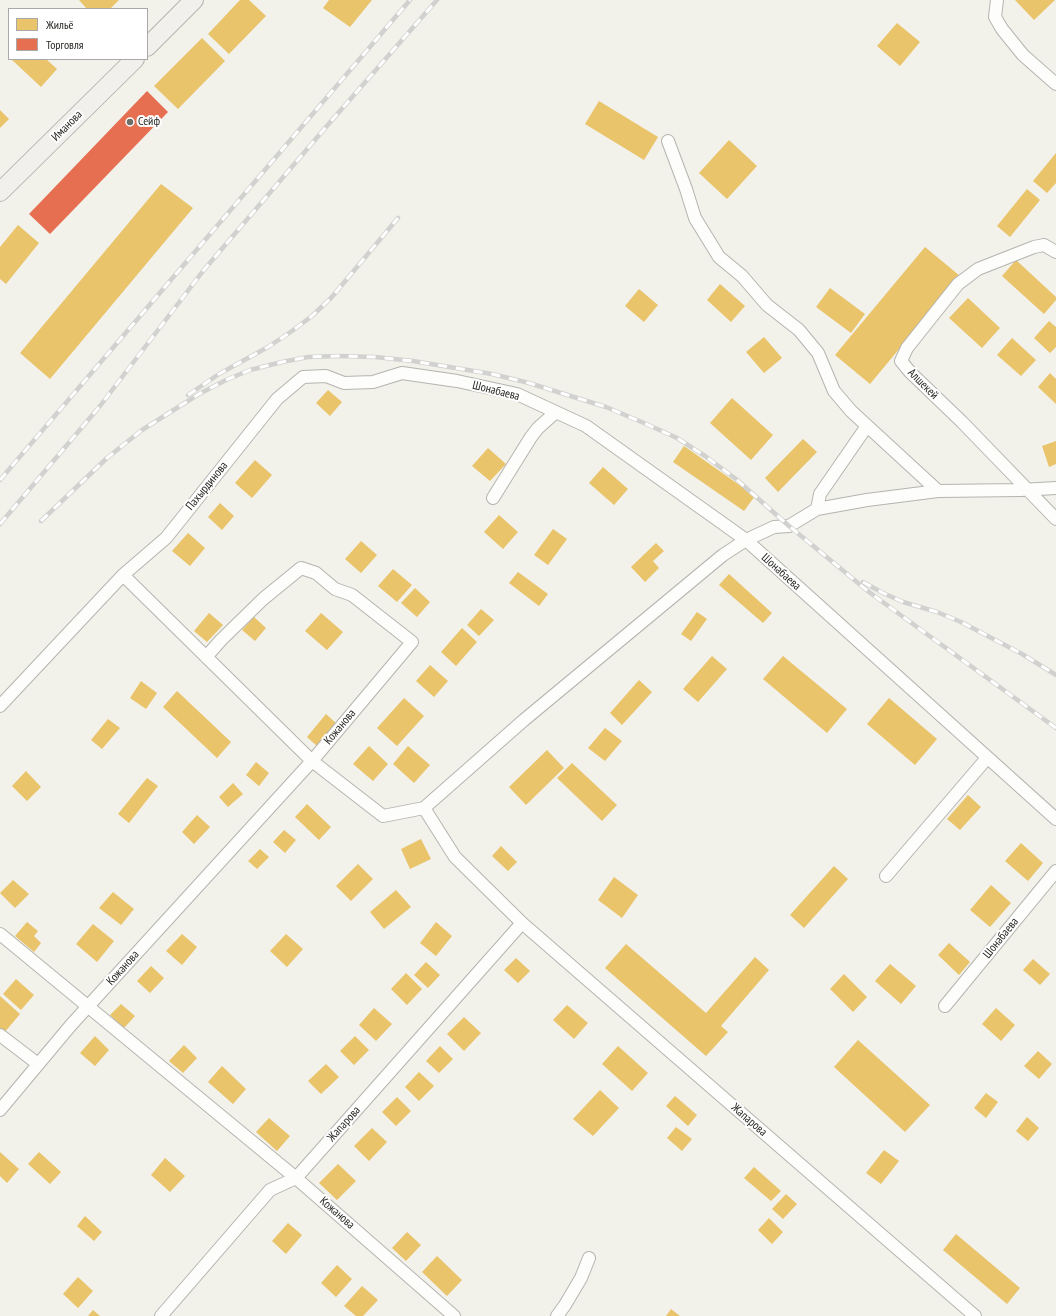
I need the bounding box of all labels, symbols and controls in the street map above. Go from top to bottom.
legend [8,8,148,60]
text: Жильё [46,17,73,32]
text: Торговля [46,37,84,52]
street label: Иманова [49,108,85,144]
place label: Сейф [138,115,160,129]
marker: Сейф [125,117,135,127]
street label: Алшекей [905,366,941,402]
street label: Шонабаева [471,378,521,404]
street label: Пахырдинова [183,459,231,513]
street label: Шонабаева [758,551,804,593]
street label: Кожанова [321,706,359,748]
street label: Шонабаева [980,915,1022,961]
street label: Кожанова [104,948,142,988]
street label: Жапарова [728,1101,770,1139]
street label: Жапарова [324,1103,364,1145]
street label: Кожанова [317,1194,357,1232]

